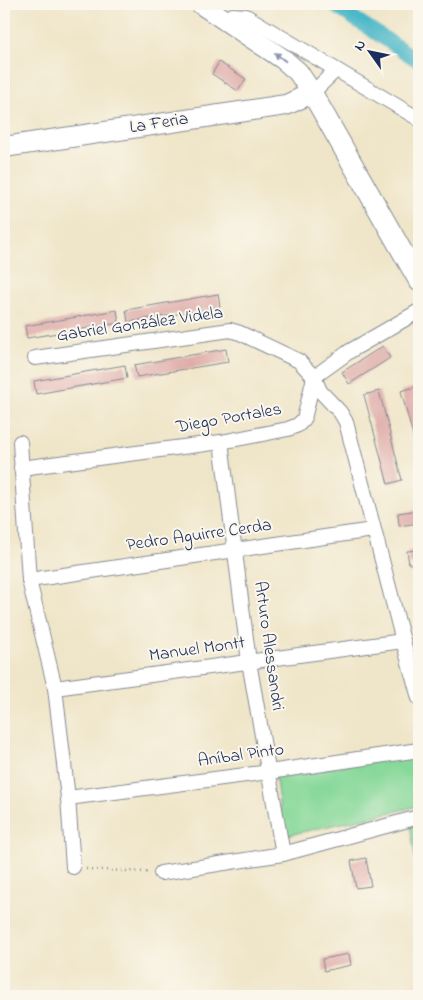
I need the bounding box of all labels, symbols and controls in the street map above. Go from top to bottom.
north arrow [346,28,396,78]
text: N [349,36,372,55]
one-way arrow [273,52,287,62]
street label: La Feria [128,107,190,141]
street label: Gabriel González Videla [55,300,225,350]
street label: Diego Portales [173,397,284,442]
street label: Pedro Aguirre Cerda [125,513,274,560]
street label: Arturo Alessandri [246,580,290,712]
street label: Manuel Montt [147,630,247,670]
street label: Aníbal Pinto [196,737,286,775]

